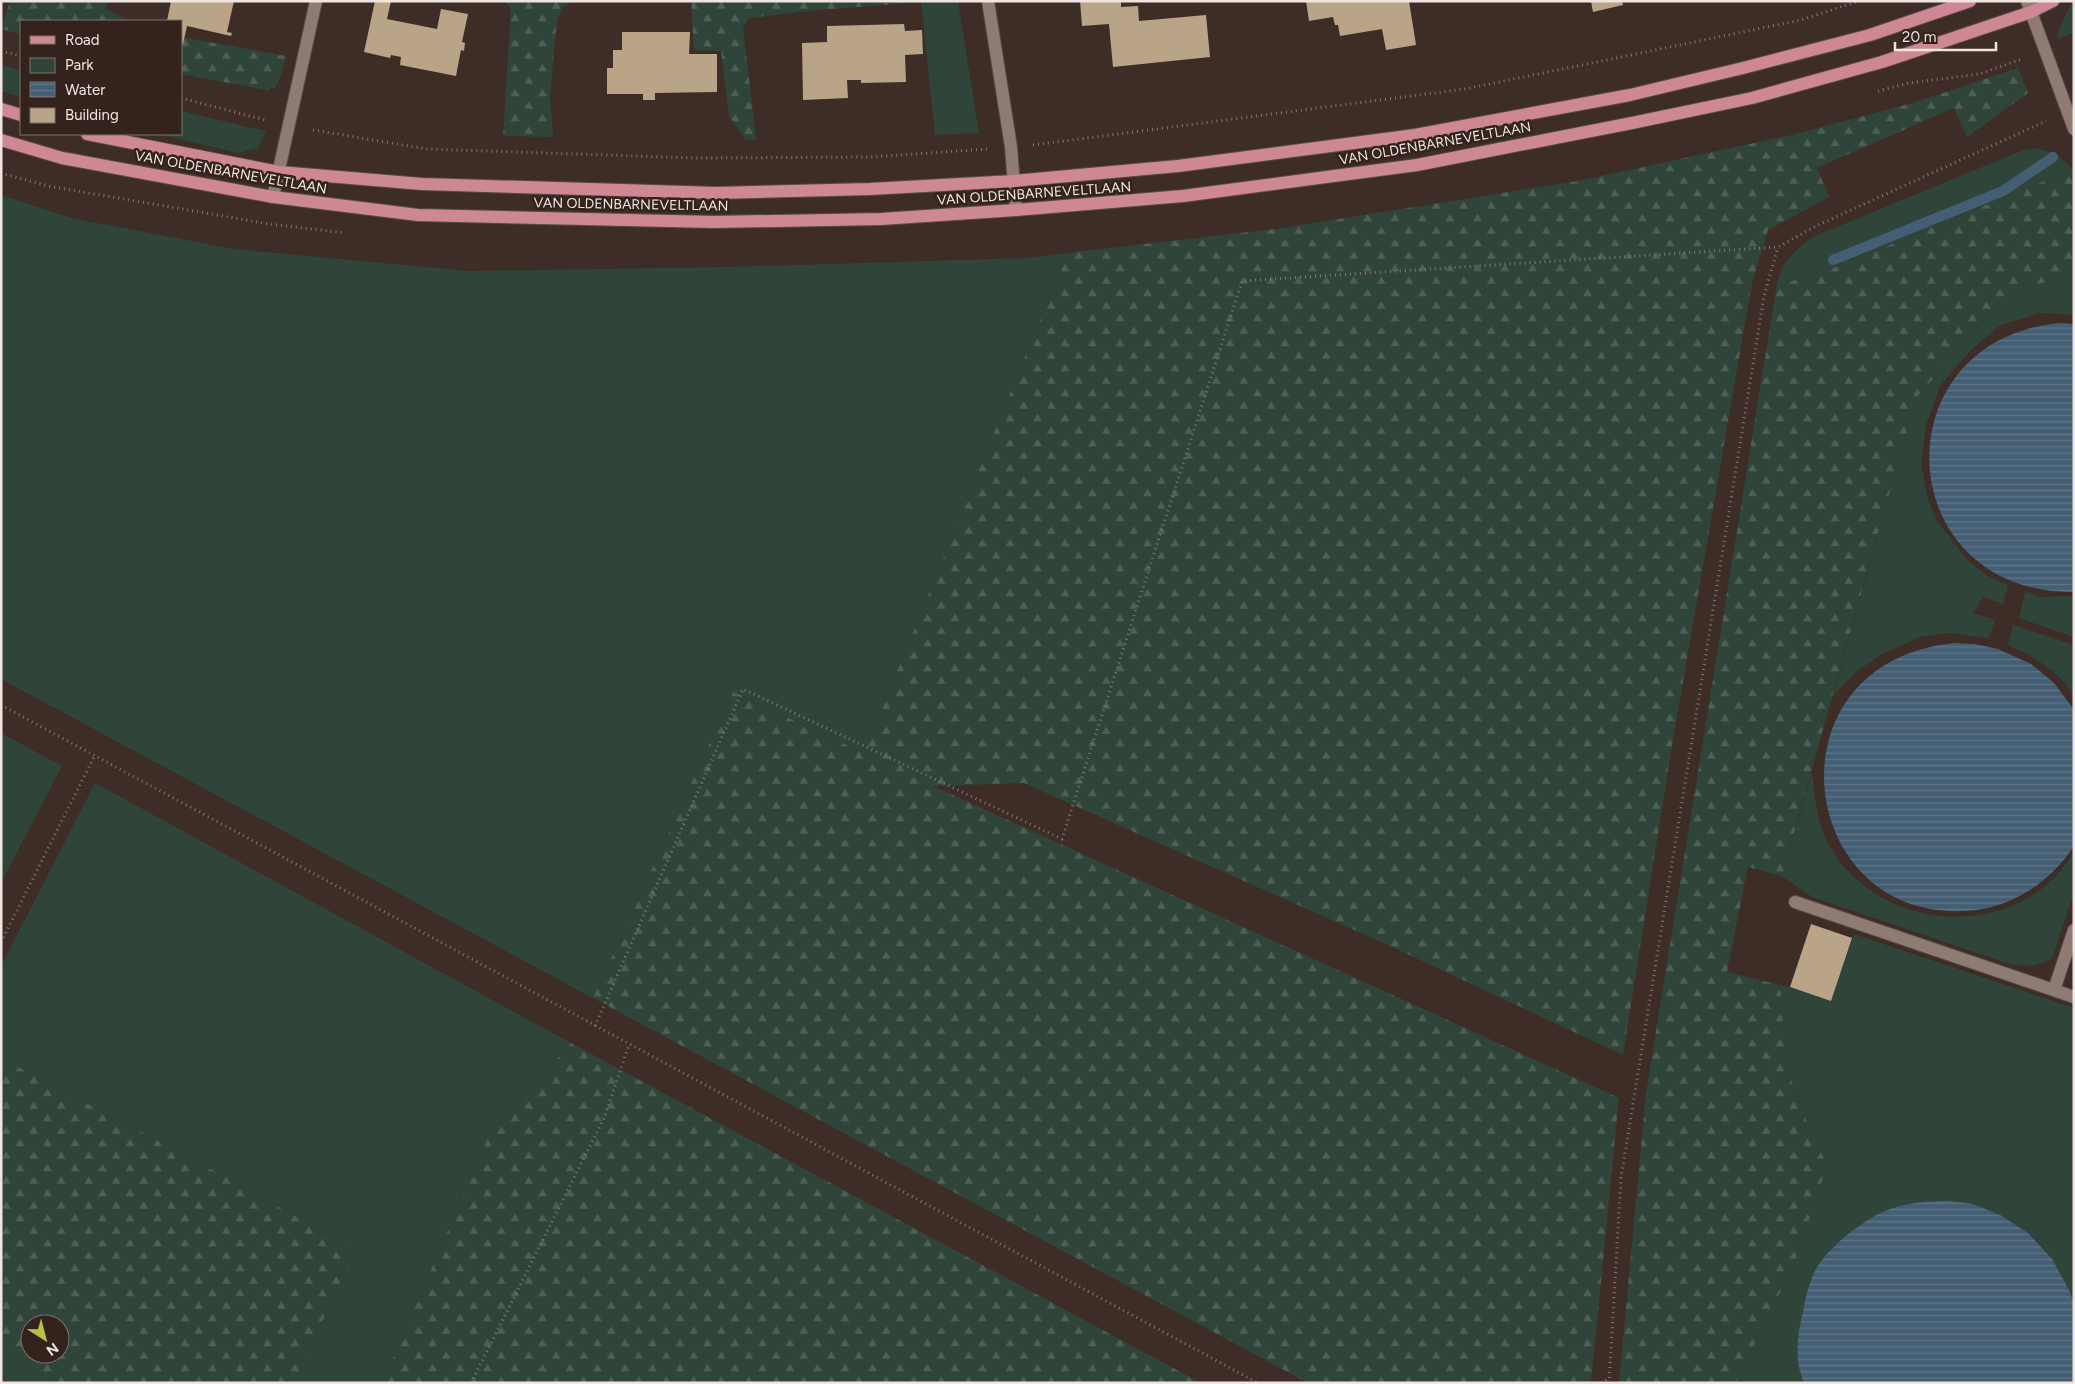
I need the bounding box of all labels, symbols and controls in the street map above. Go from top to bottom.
legend [20,20,182,135]
scale bar [1895,20,1996,52]
text: 20 m [1902,28,1936,46]
text: Road [65,31,100,49]
text: Park [65,56,94,74]
text: Water [65,81,105,99]
text: Building [65,106,119,124]
street label: VAN OLDENBARNEVELTLAAN [1338,118,1532,169]
street label: VAN OLDENBARNEVELTLAAN [134,147,328,198]
street label: VAN OLDENBARNEVELTLAAN [936,178,1132,209]
street label: VAN OLDENBARNEVELTLAAN [533,194,728,215]
north arrow [20,1314,70,1364]
text: N [43,1339,62,1359]

